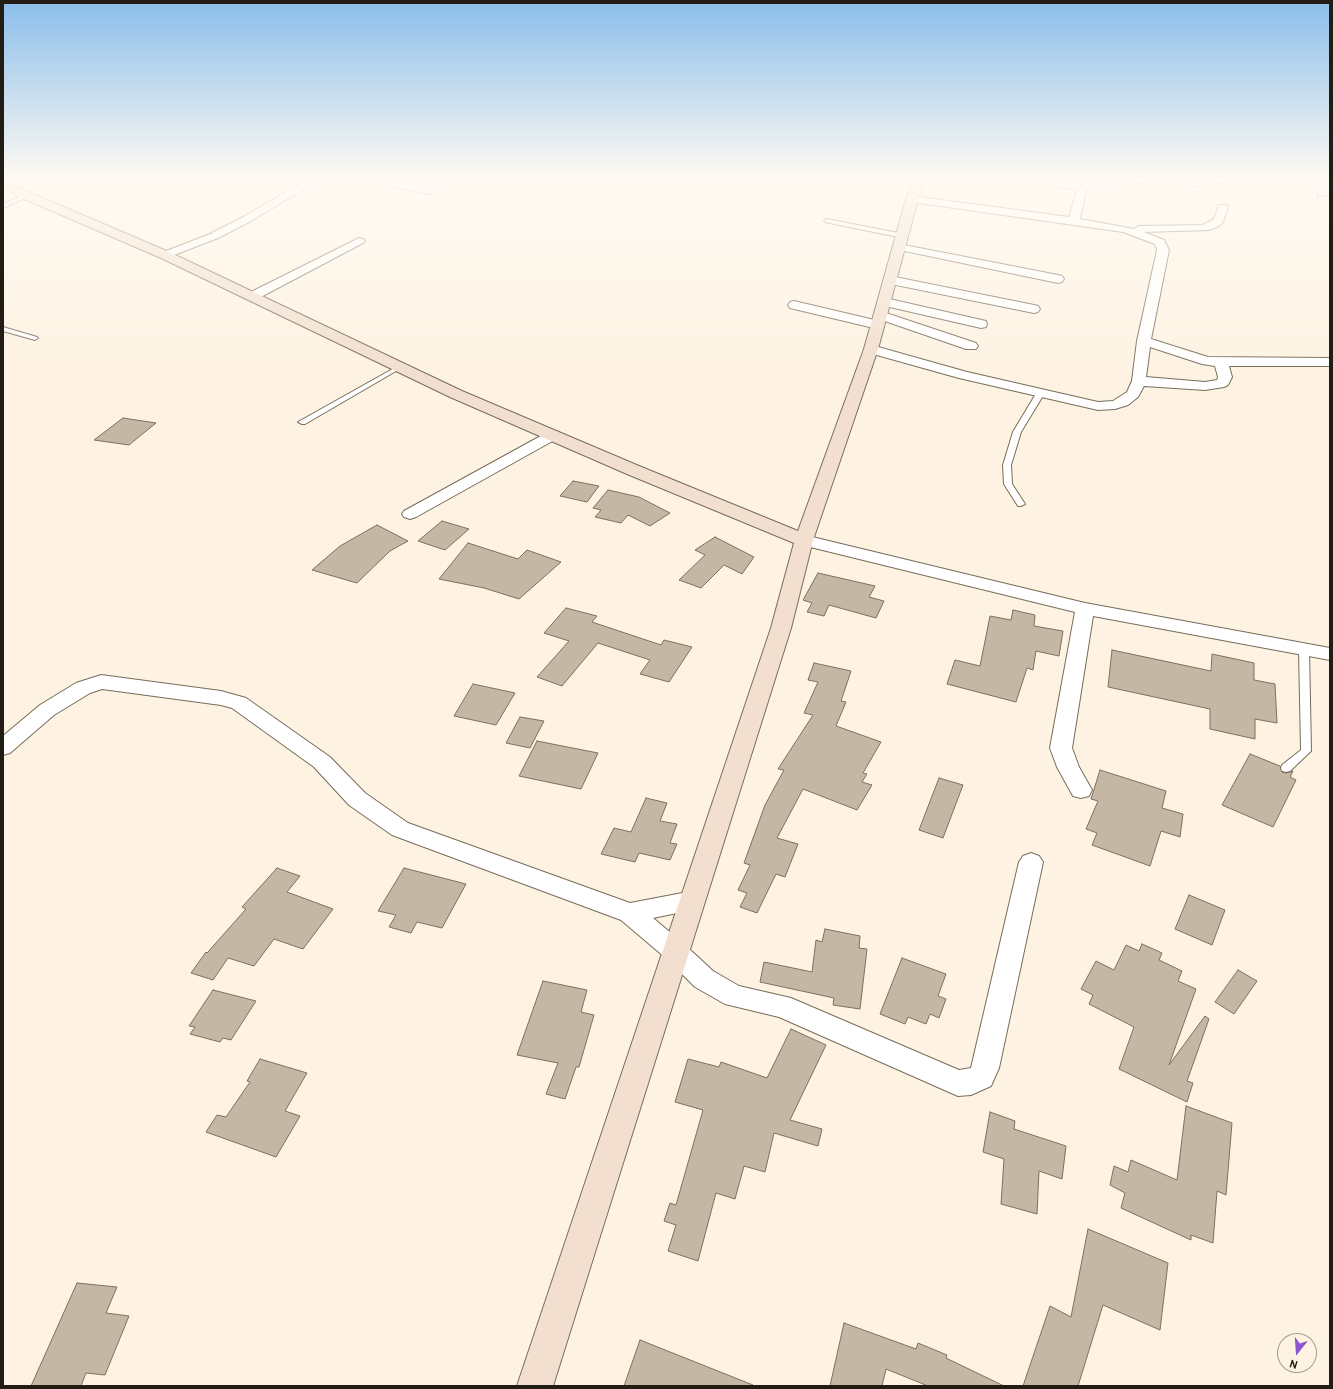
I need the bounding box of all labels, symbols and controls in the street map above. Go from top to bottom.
north arrow [1277,1333,1317,1373]
text: N [1288,1356,1300,1371]

